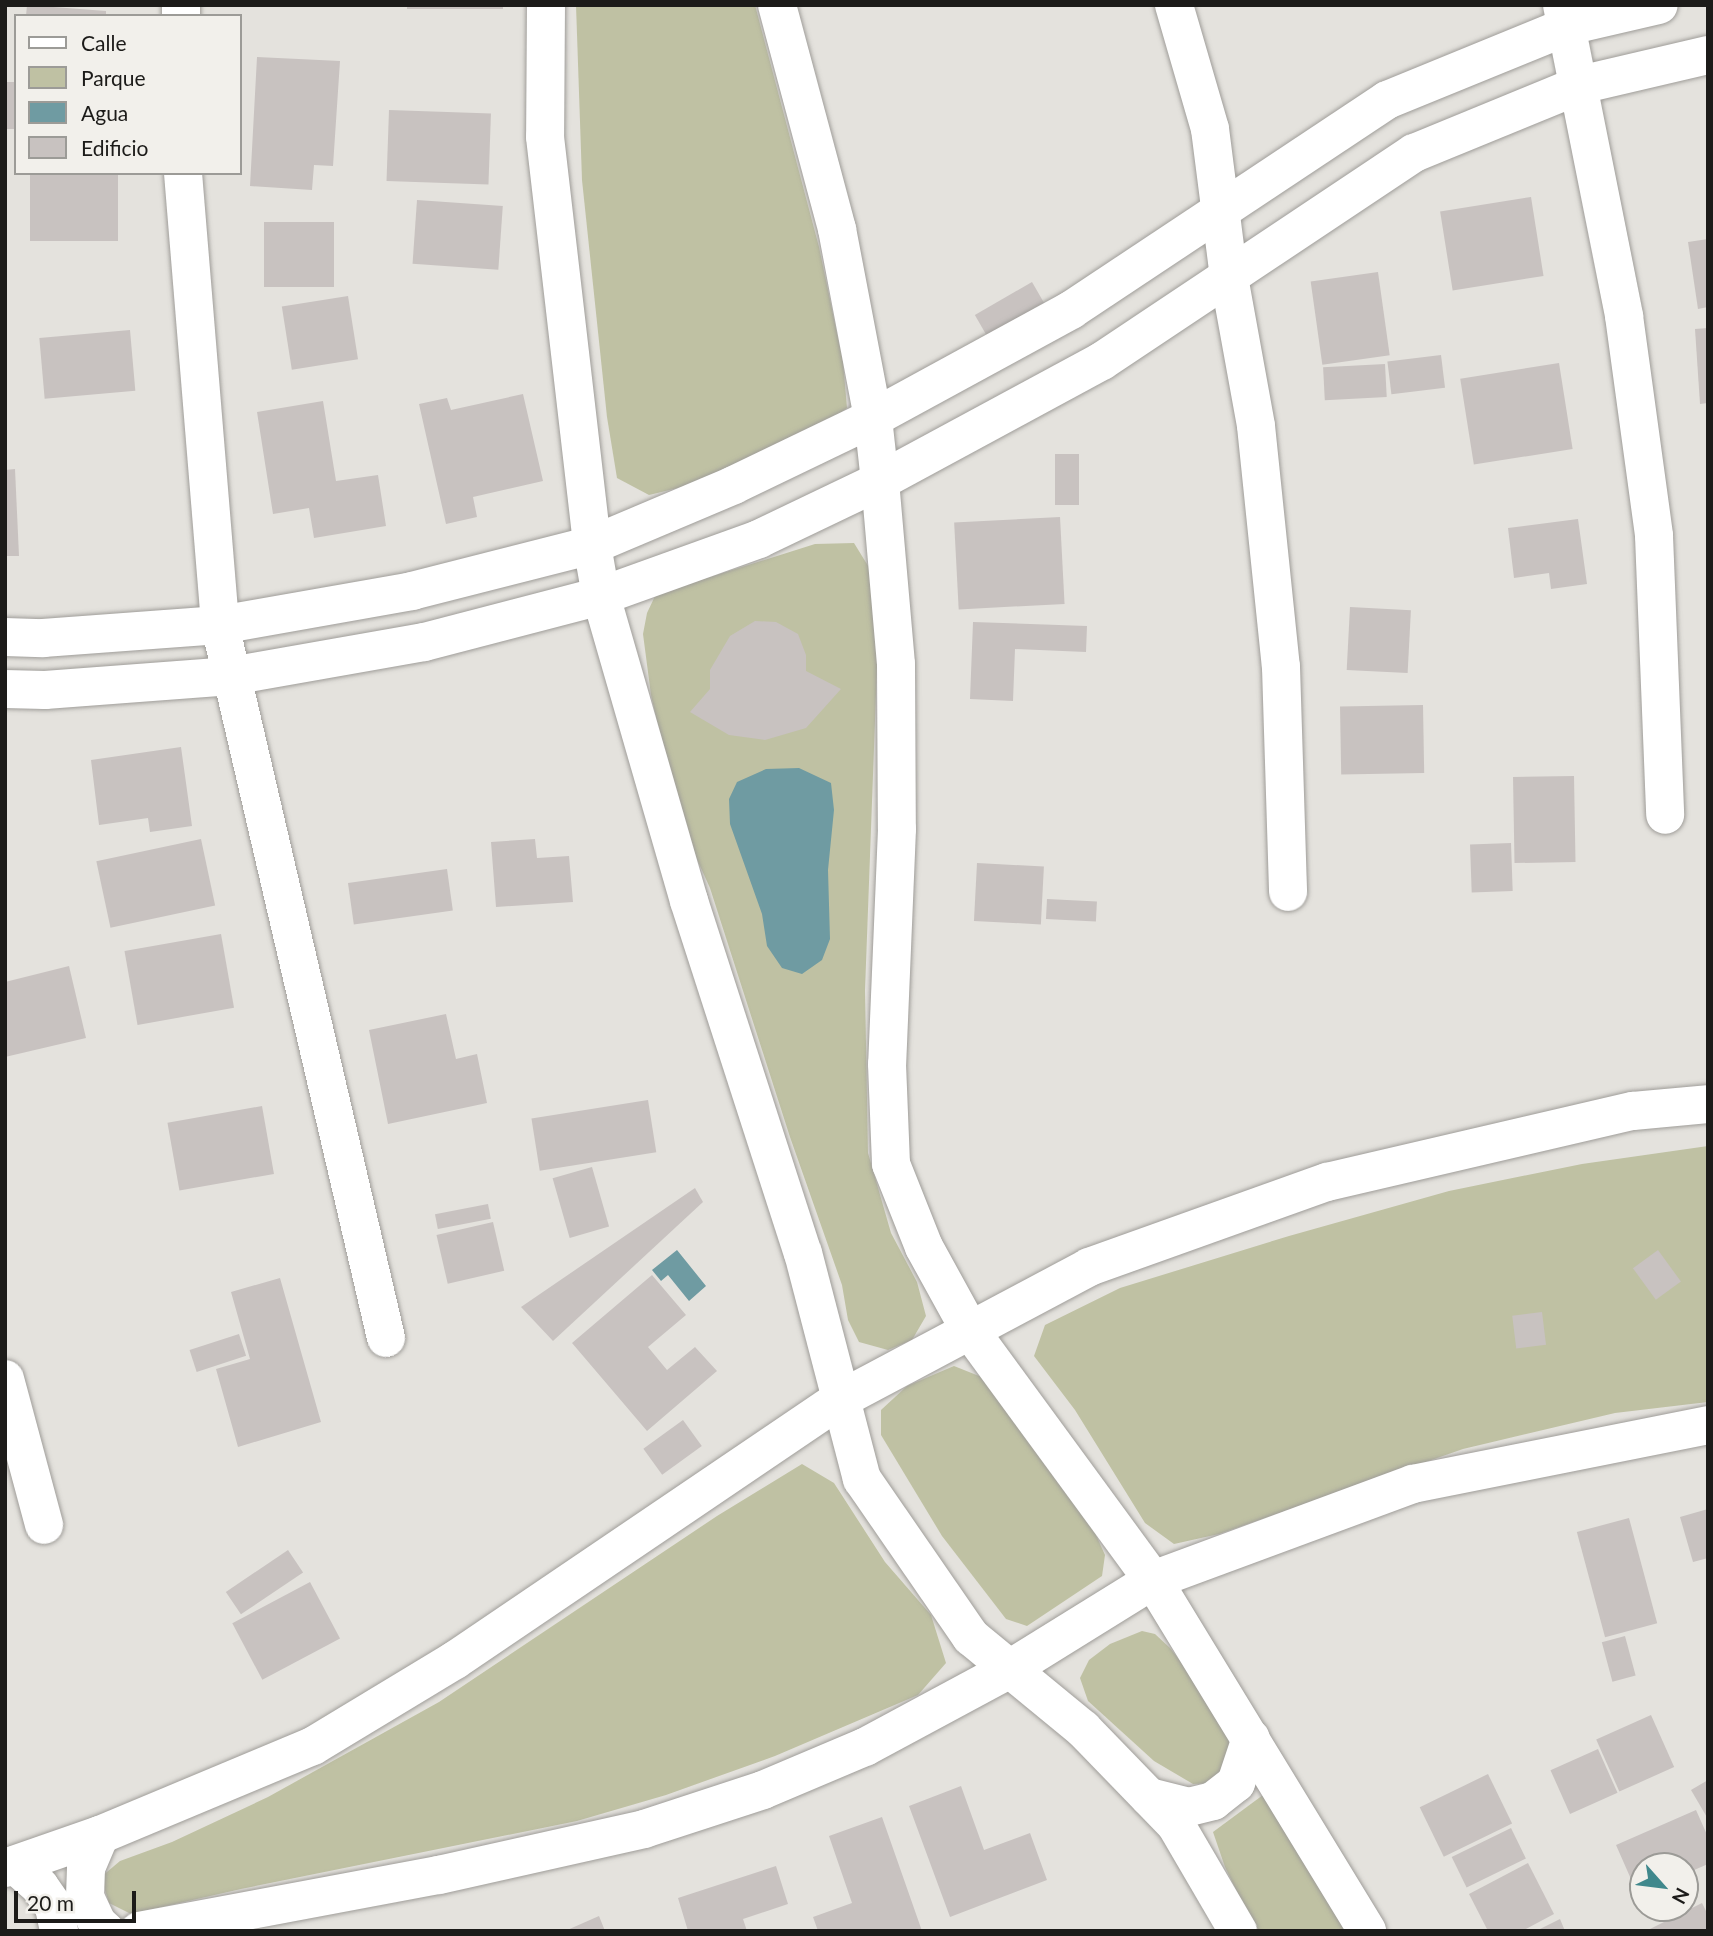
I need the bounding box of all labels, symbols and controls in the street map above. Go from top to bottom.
legend [14,14,242,175]
text: Calle [81,30,126,55]
text: Parque [81,65,146,90]
text: Agua [81,100,128,125]
text: Edificio [81,135,148,160]
north arrow [1629,1852,1699,1922]
scale bar [18,1876,140,1920]
text: N [1668,1884,1695,1908]
text: 20 m [27,1890,74,1915]

